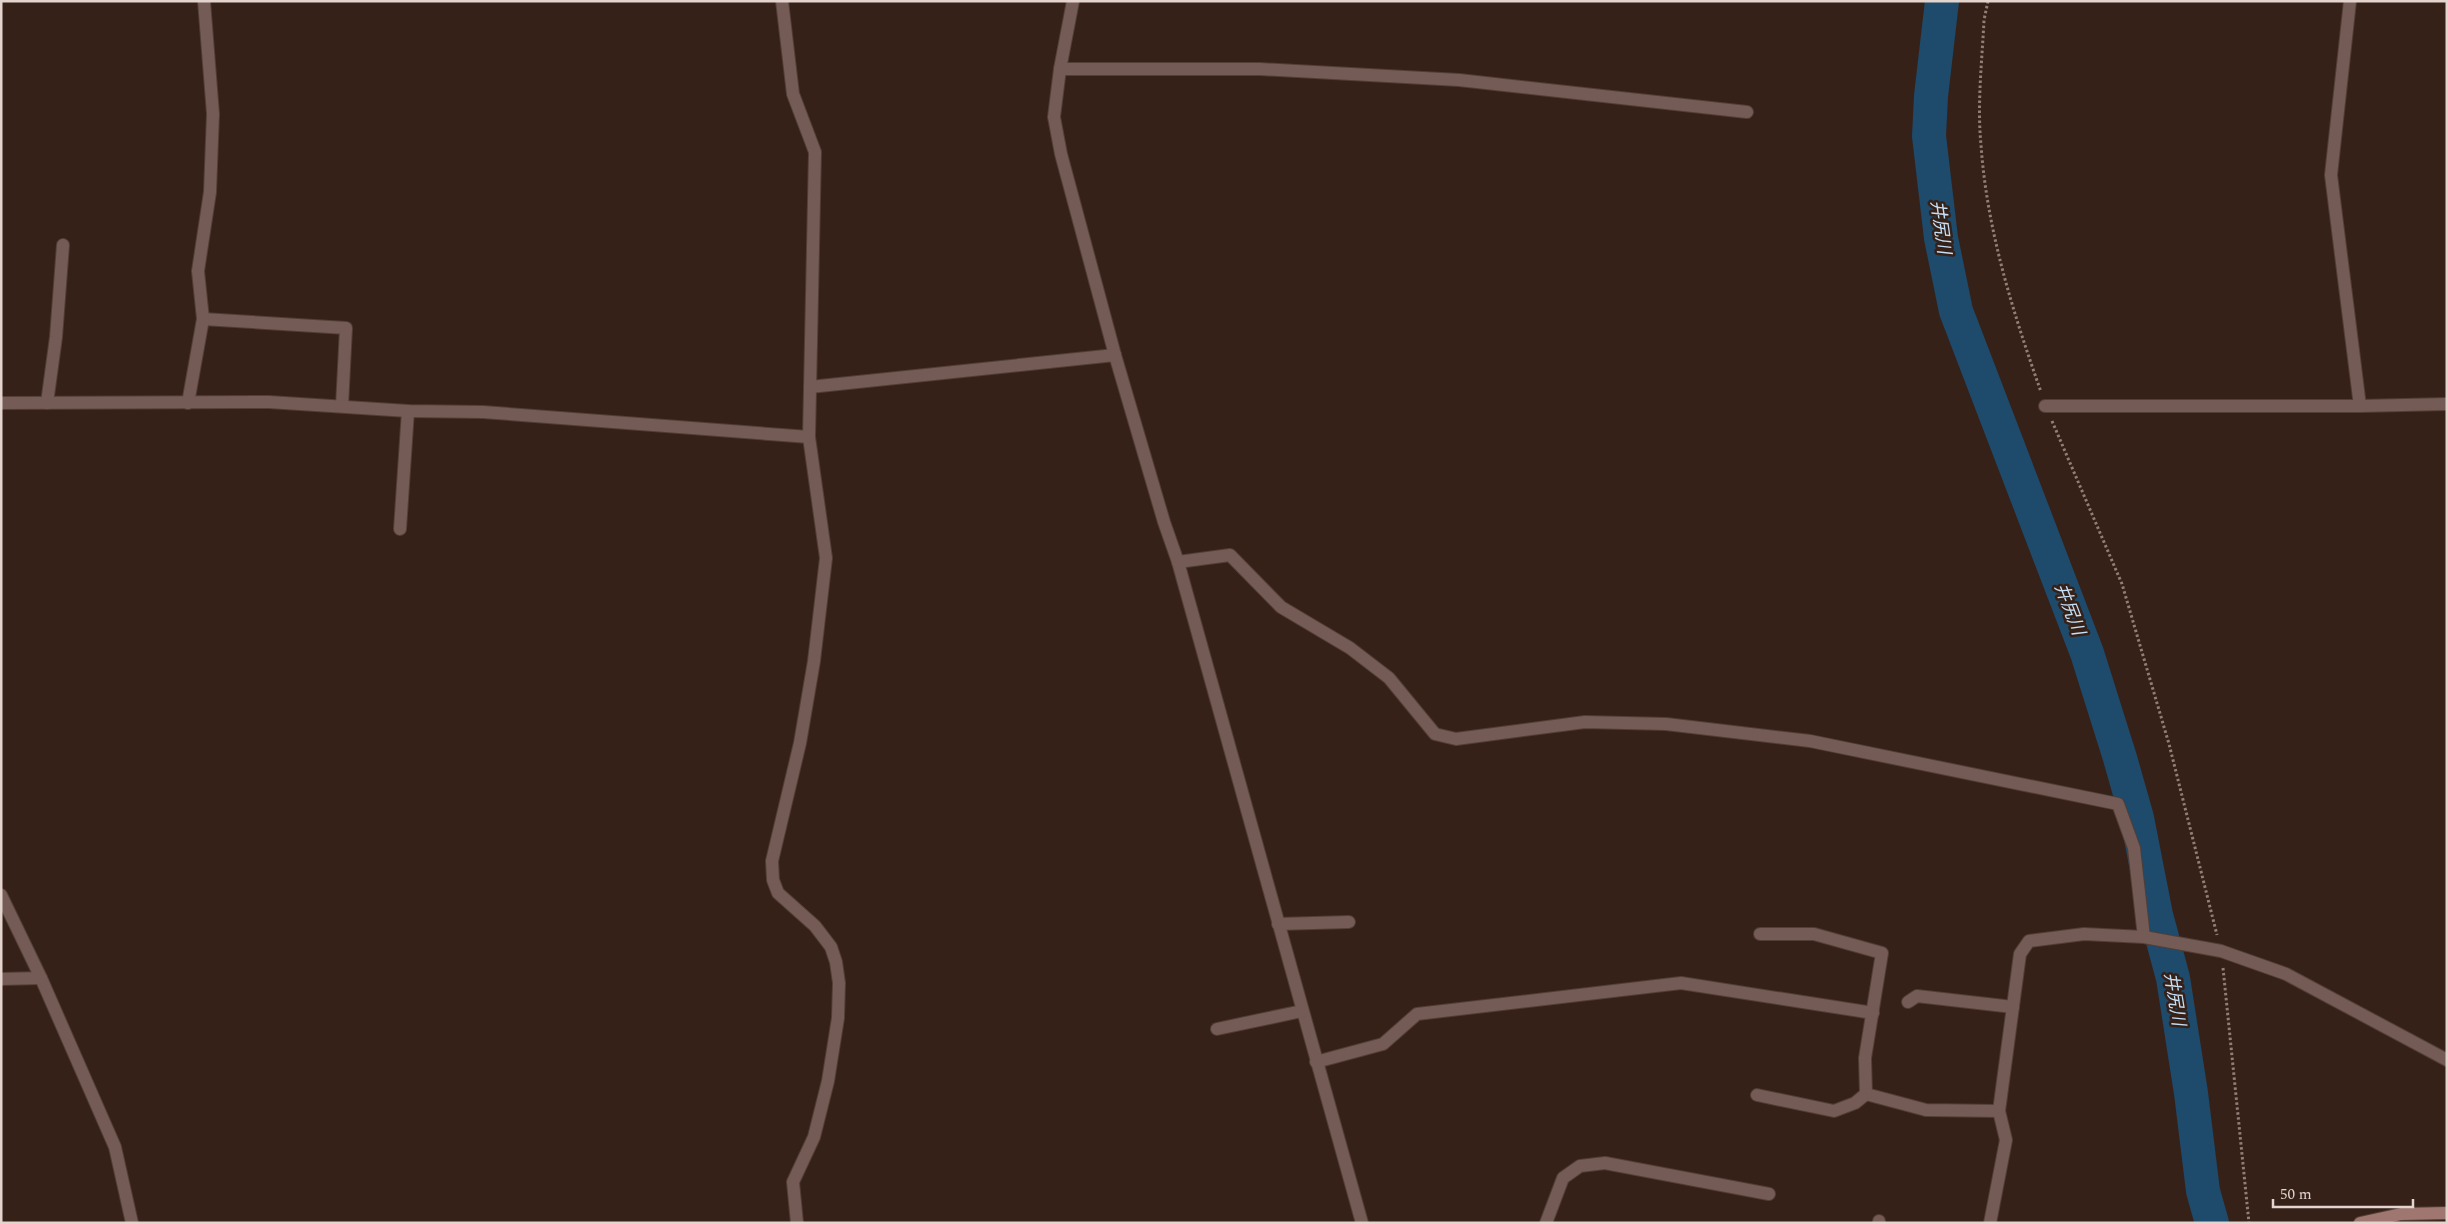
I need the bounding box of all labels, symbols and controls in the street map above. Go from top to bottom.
water label: 井尻川 [1923,198,1958,258]
water label: 井尻川 [2047,579,2093,641]
water label: 井尻川 [2157,970,2192,1030]
scale bar [2273,1176,2413,1208]
text: 50 m [2280,1183,2312,1206]

